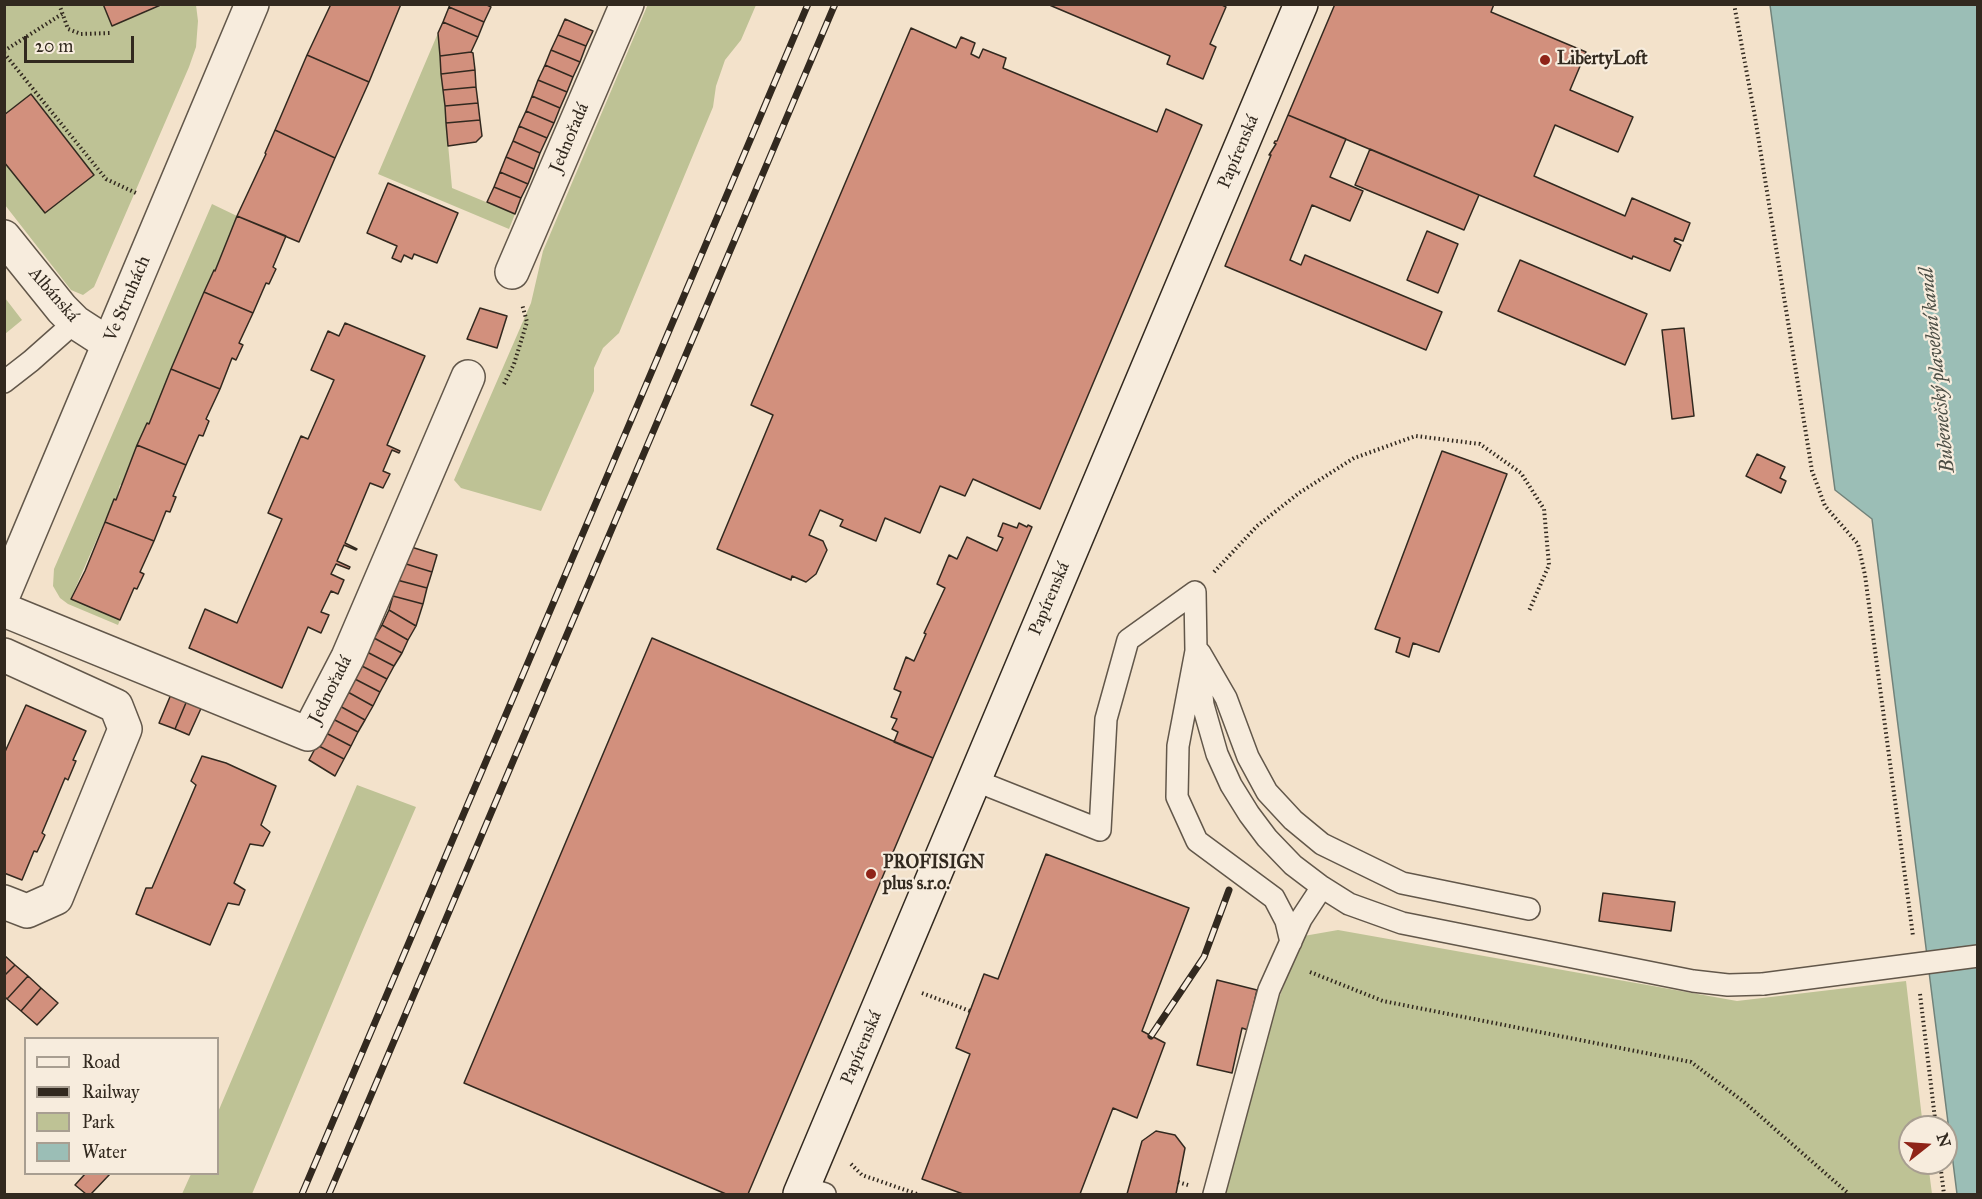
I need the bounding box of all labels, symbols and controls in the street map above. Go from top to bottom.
scale bar [27,24,136,62]
text: 20 m [35,35,73,57]
place label: LibertyLoft [1557,49,1648,71]
marker: LibertyLoft [1538,53,1552,67]
street label: Jednořadá [546,100,594,176]
street label: Papírenská [1214,112,1264,192]
street label: Ve Struhách [100,253,156,345]
street label: Albánská [23,263,83,327]
water label: Bubenečský plavební kanál [1915,266,1961,474]
street label: Papírenská [1025,559,1075,639]
street label: Jednořadá [305,652,357,728]
place label: PROFISIGN plus s.r.o. [883,853,985,896]
marker: PROFISIGN plus s.r.o. [864,867,878,881]
street label: Papírenská [837,1008,887,1088]
legend [24,1037,219,1175]
text: Road [82,1051,120,1073]
text: Railway [82,1081,139,1103]
text: Park [82,1111,115,1133]
north arrow [1898,1115,1958,1175]
text: N [1933,1131,1955,1149]
text: Water [82,1141,126,1163]

